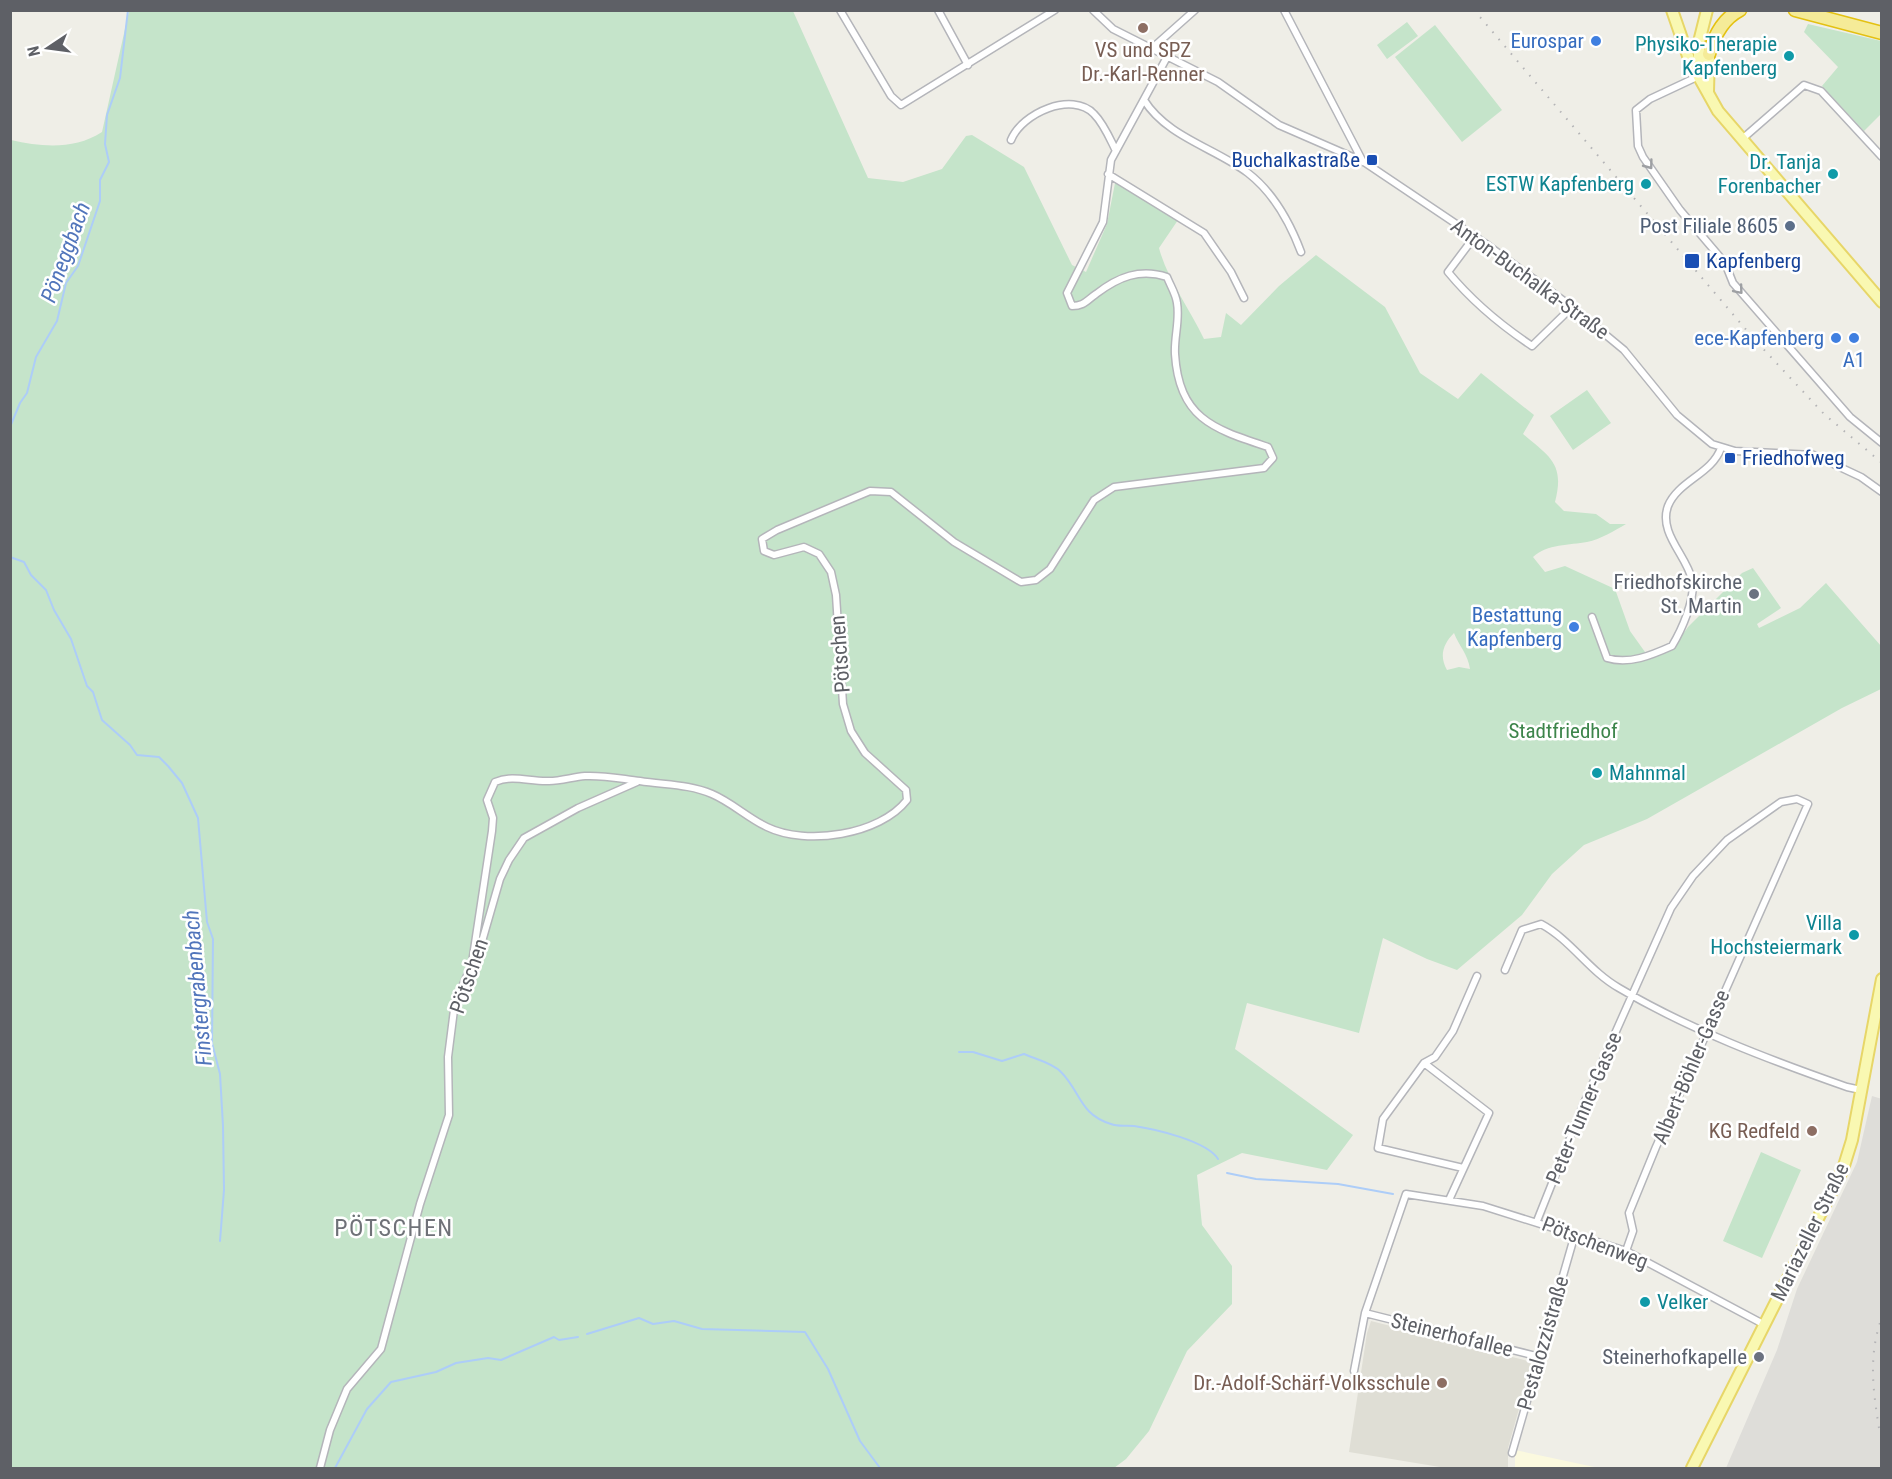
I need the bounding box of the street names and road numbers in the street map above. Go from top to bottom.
street label: Anton-Buchalka-Straße [1446,214,1614,344]
street label: Pötschen [825,614,855,694]
street label: Pötschen [445,935,493,1017]
street label: Albert-Böhler-Gasse [1648,986,1734,1148]
street label: Peter-Tunner-Gasse [1541,1028,1627,1187]
street label: Mariazeller Straße [1766,1159,1854,1305]
street label: Pötschenweg [1539,1212,1651,1274]
street label: Pestalozzistraße [1512,1273,1574,1413]
street label: Steinerhofallee [1388,1308,1516,1362]

